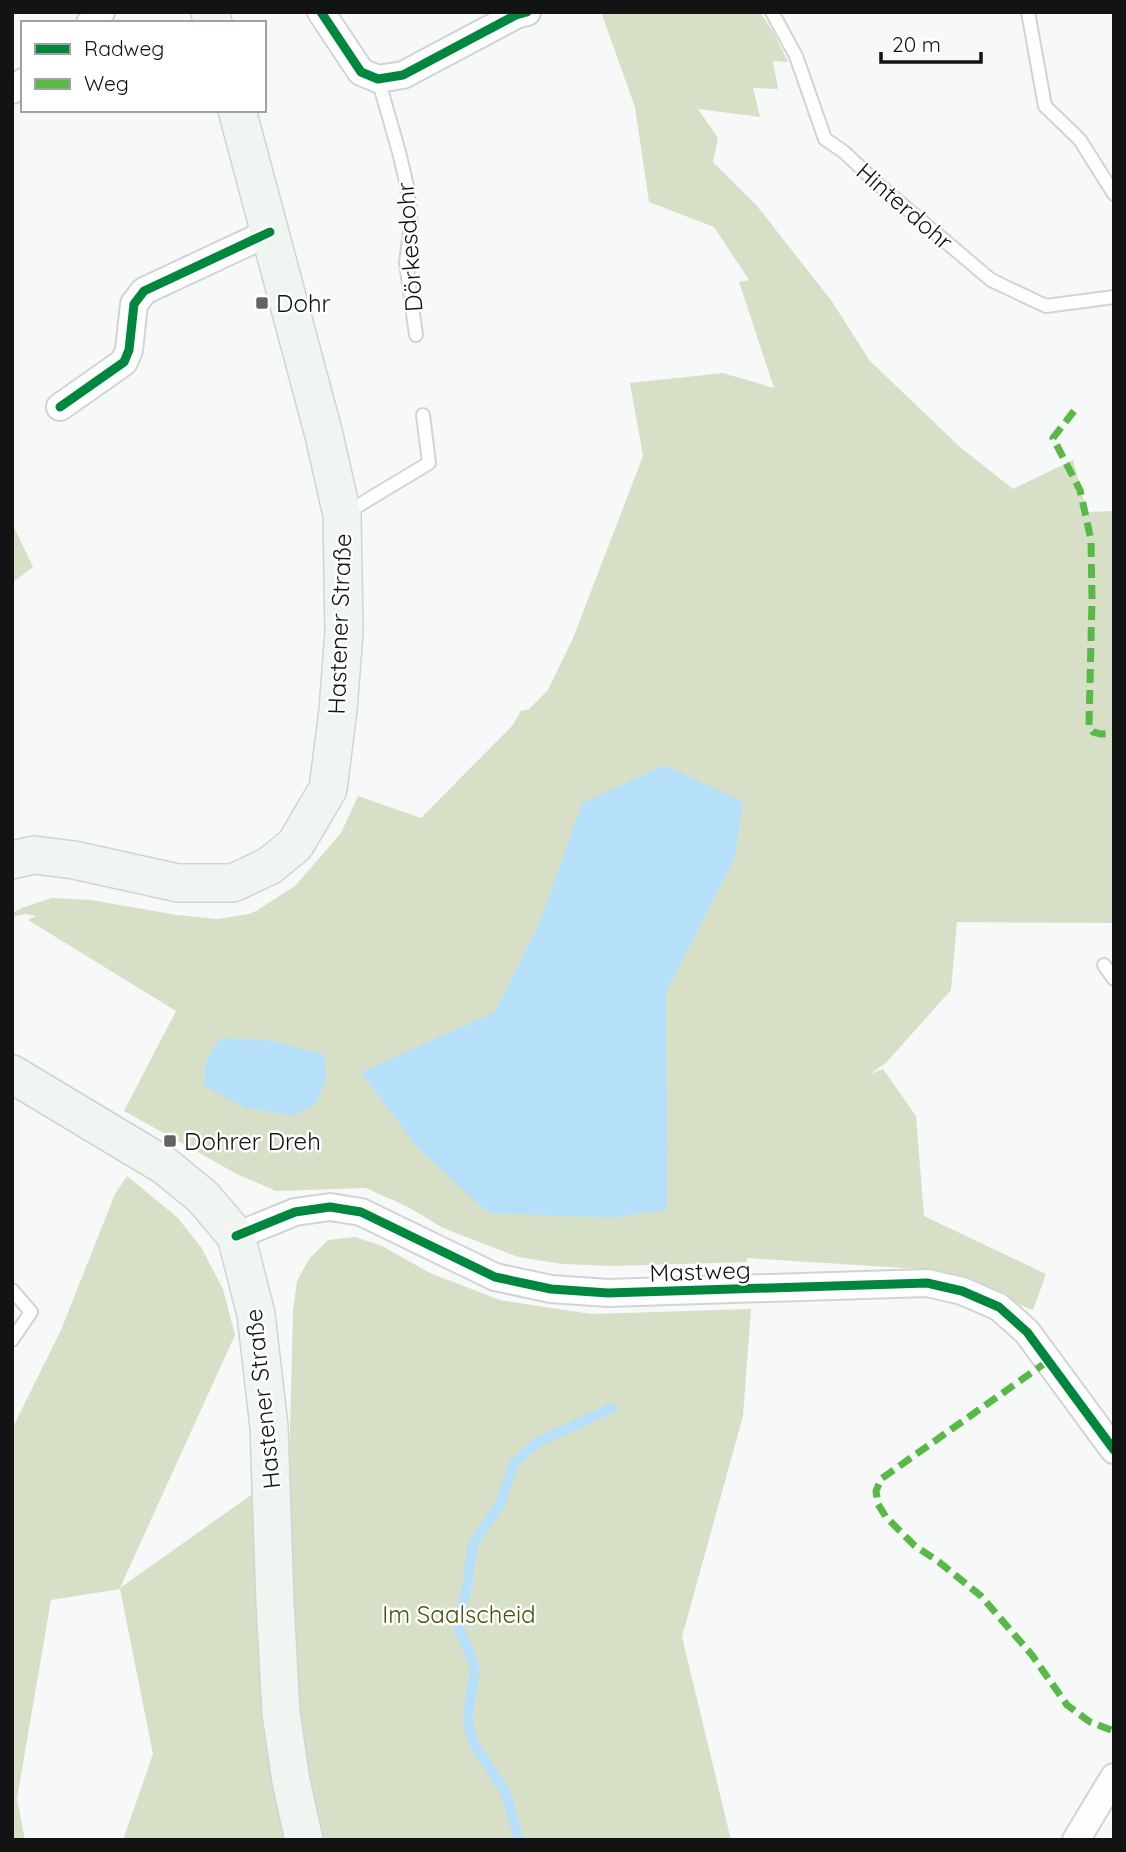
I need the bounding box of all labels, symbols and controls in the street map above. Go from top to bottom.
legend [21,21,266,112]
scale bar [881,21,981,65]
text: 20 m [892,31,941,57]
text: Radweg [84,35,164,61]
text: Weg [84,70,129,96]
street label: Hinterdohr [850,156,960,256]
street label: Dörkesdohr [390,181,428,313]
place label: Dohr [276,288,331,318]
marker: Dohr [254,295,270,311]
street label: Hastener Straße [321,533,357,715]
place label: Dohrer Dreh [184,1126,321,1156]
marker: Dohrer Dreh [162,1133,178,1149]
street label: Mastweg [649,1254,751,1288]
street label: Hastener Straße [238,1307,286,1491]
park label: Im Saalscheid [382,1599,536,1629]

